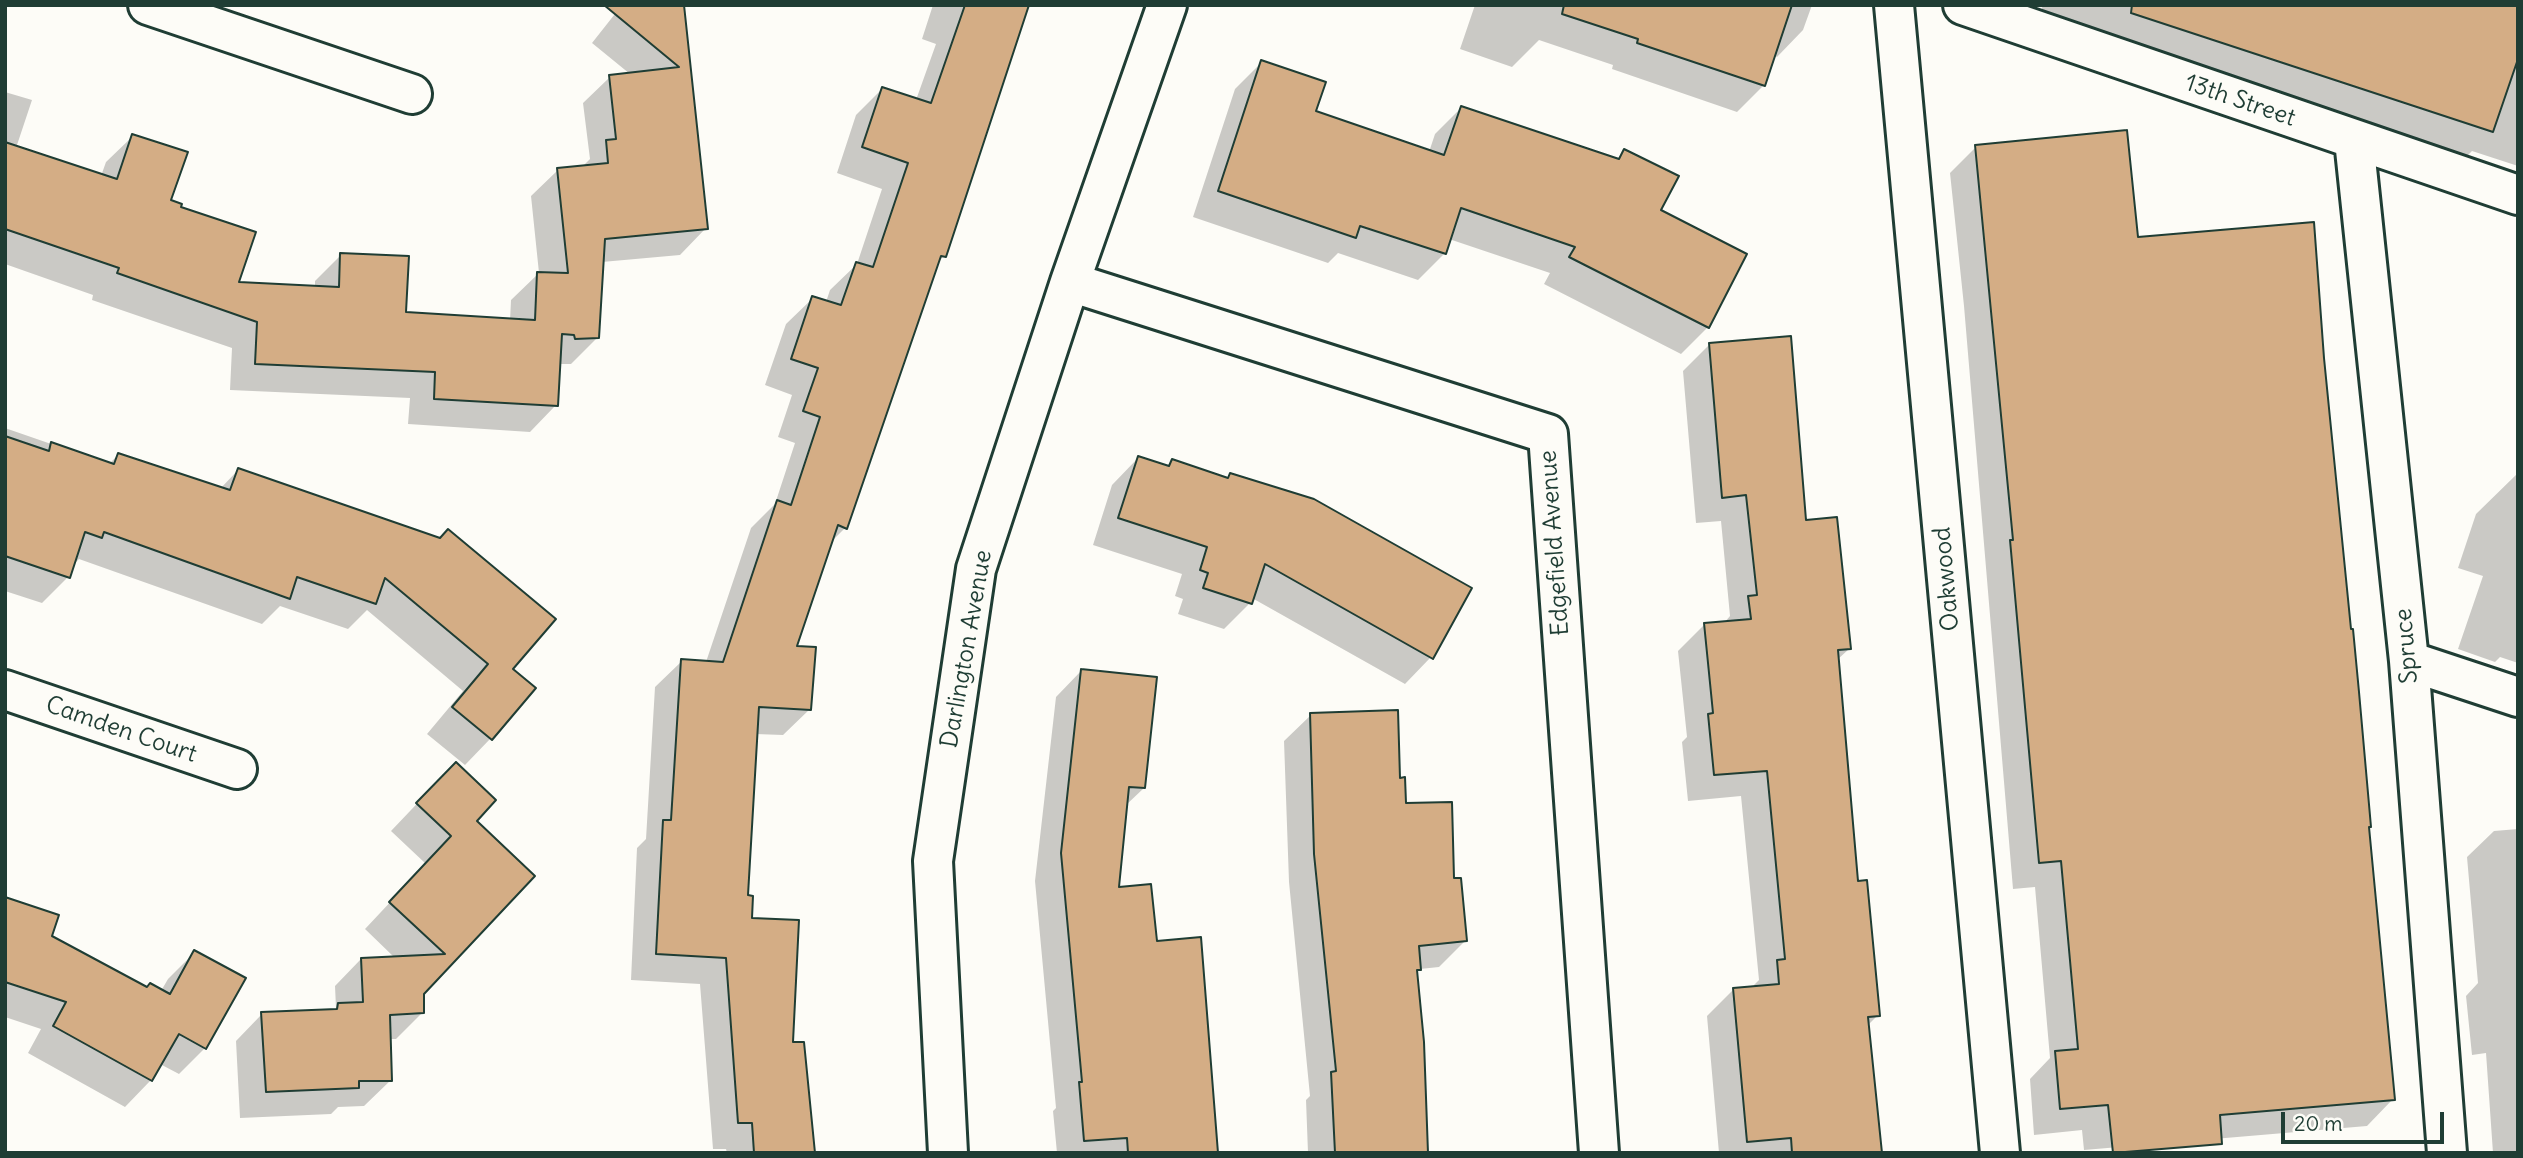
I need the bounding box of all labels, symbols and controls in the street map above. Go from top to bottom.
street label: 13th Street [2181,69,2299,133]
street label: Edgefield Avenue [1534,449,1576,637]
street label: Oakwood [1928,526,1966,632]
street label: Darlington Avenue [935,548,999,750]
street label: Spruce [2389,607,2425,685]
street label: Camden Court [42,691,200,769]
scale bar [2285,1098,2448,1142]
text: 20 m [2294,1110,2343,1137]

